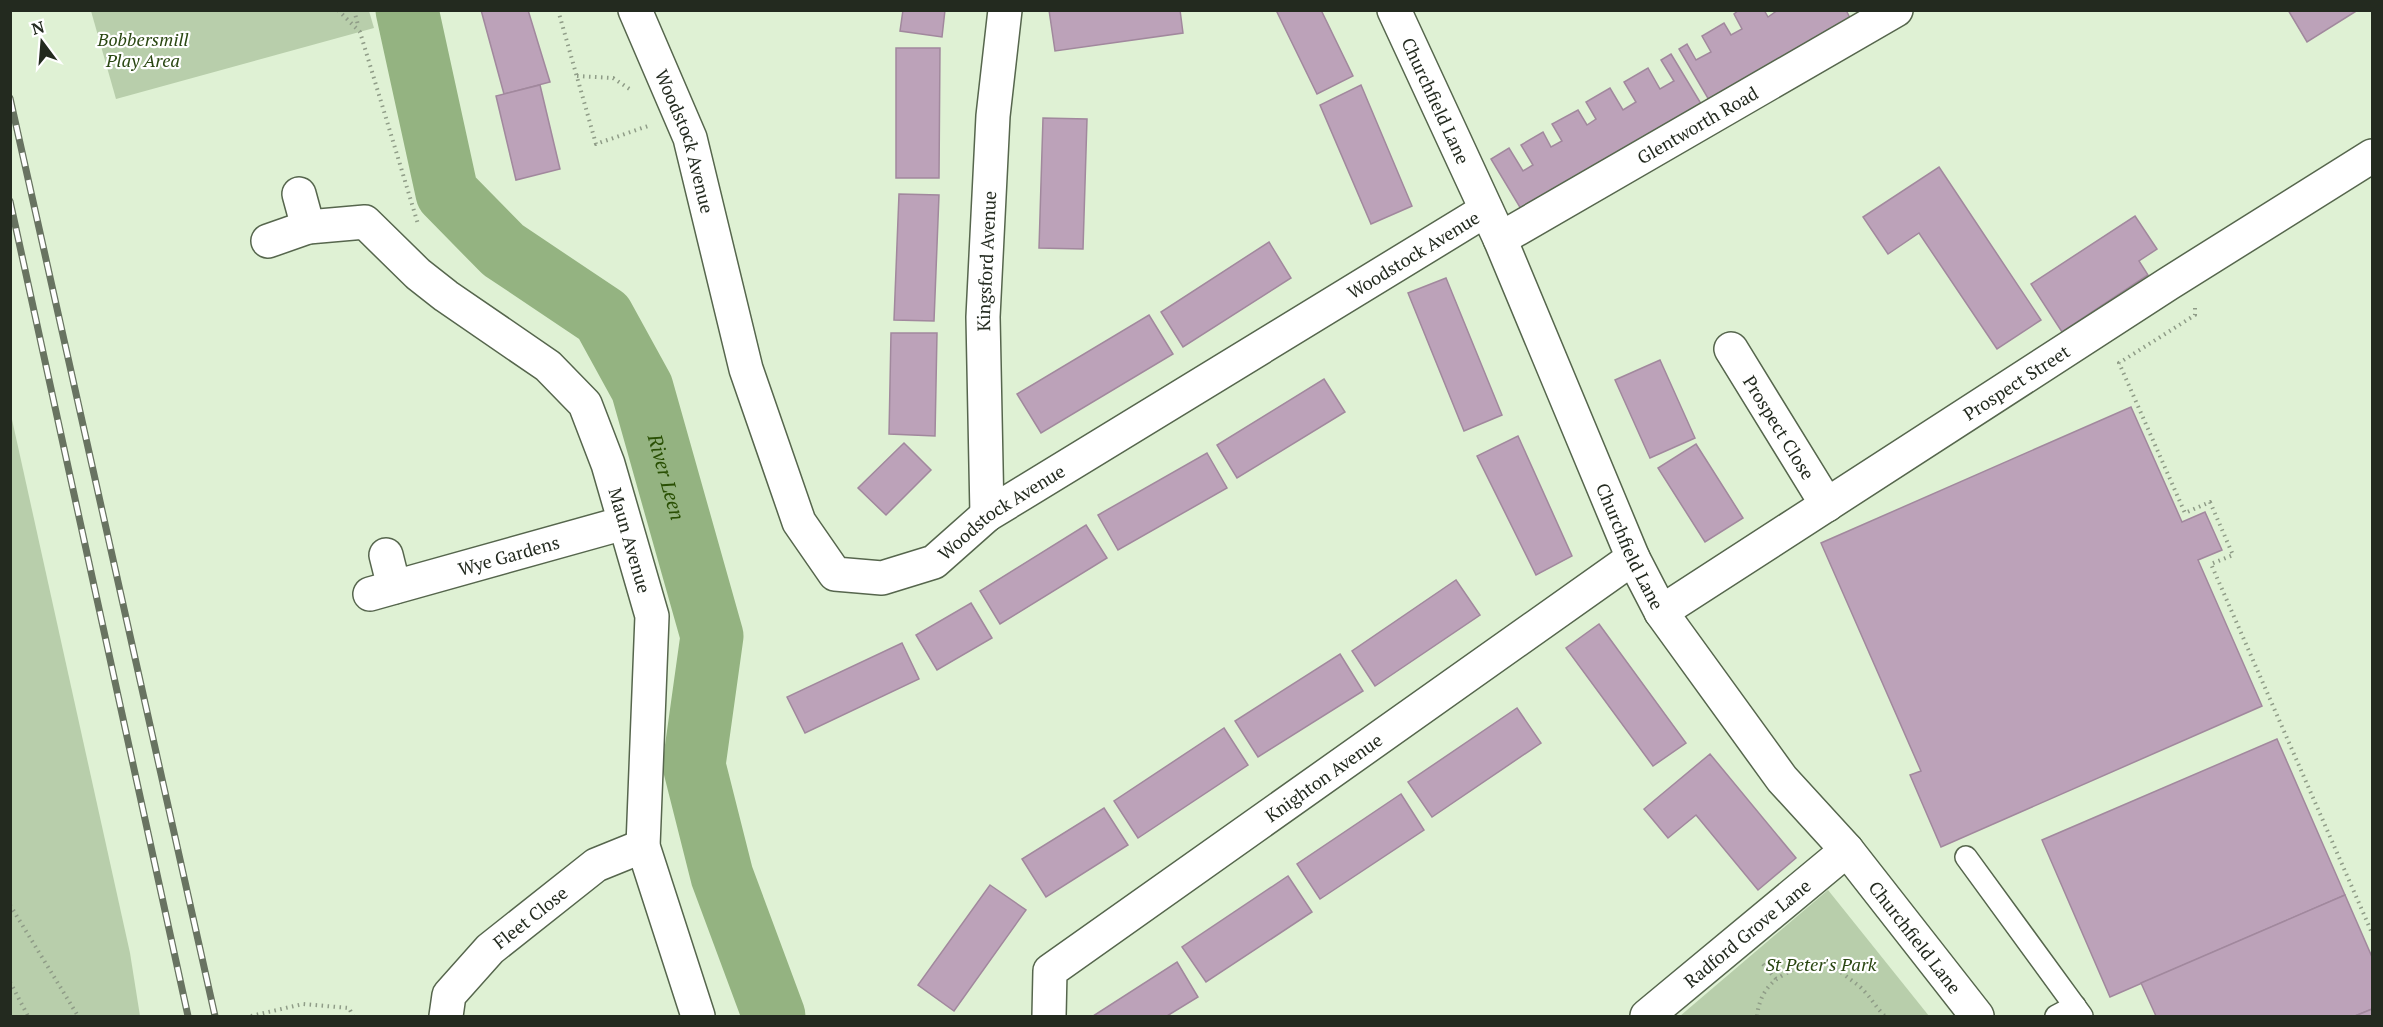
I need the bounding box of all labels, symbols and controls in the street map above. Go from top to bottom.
north arrow [12,12,72,72]
text: N [29,15,47,40]
park label: Bobbersmill Play Area [97,27,188,72]
street label: Churchfield Lane [1396,34,1476,168]
street label: Woodstock Avenue [650,66,720,216]
street label: Glentworth Road [1633,80,1762,169]
street label: Kingsford Avenue [971,190,1001,332]
street label: Woodstock Avenue [1343,205,1484,304]
street label: Prospect Street [1958,339,2074,425]
street label: Prospect Close [1738,371,1820,484]
water label: River Leen [642,430,692,523]
street label: Woodstock Avenue [933,458,1069,565]
street label: Churchfield Lane [1591,479,1670,614]
street label: Maun Avenue [603,485,657,596]
street label: Wye Gardens [455,530,562,581]
street label: Knighton Avenue [1260,728,1387,827]
street label: Radford Grove Lane [1679,873,1815,993]
street label: Churchfield Lane [1864,876,1967,998]
street label: Fleet Close [488,880,572,954]
park label: St Peter's Park [1766,952,1877,976]

